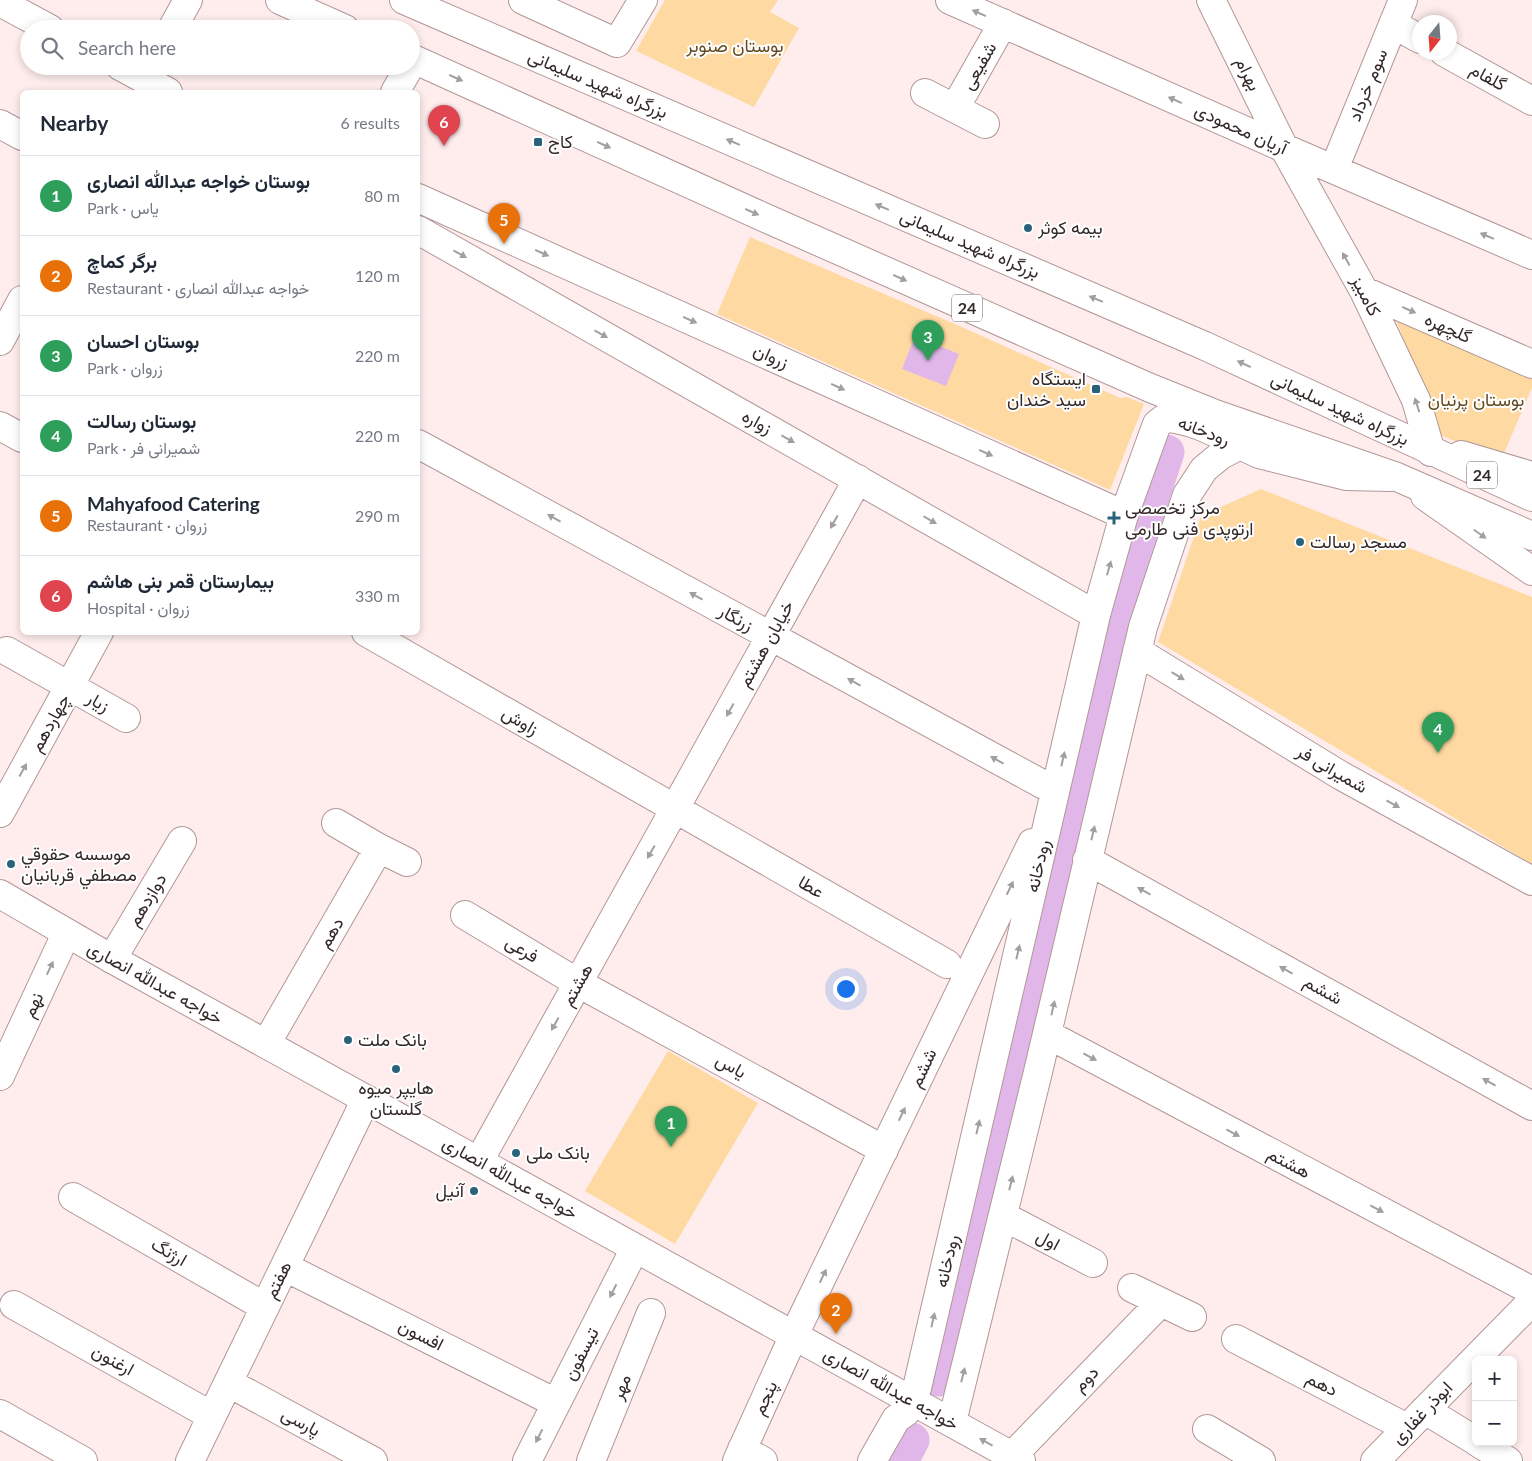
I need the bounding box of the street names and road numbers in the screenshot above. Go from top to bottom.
street label: شفیعی [956,38,1001,94]
street label: بزرگراه شهید سلیمانی [525,44,672,123]
street label: سوم خرداد [1343,45,1393,125]
street label: بهرام [1230,53,1266,95]
street label: گلفام [1466,57,1510,97]
street label: آریان محمودی [1191,98,1293,160]
street label: بزرگراه شهید سلیمانی [897,204,1044,283]
street label: کامبیز [1346,271,1386,320]
road number: 24 [952,294,982,322]
street label: گلچهره [1421,307,1475,349]
street label: زروان [750,338,792,373]
street label: بزرگراه شهید سلیمانی [1268,367,1413,451]
street label: زواره [738,404,776,439]
street label: رودخانه [1175,410,1233,451]
road number: 24 [1467,462,1497,488]
street label: خیابان هشتم [732,596,800,692]
street label: زرنگار [714,598,758,636]
street label: زیار [82,685,114,717]
street label: چهاردهم [24,690,76,756]
street label: زاوش [498,701,543,740]
street label: شمیرانی فر [1292,739,1372,798]
street label: رودخانه [1020,837,1055,895]
street label: دوازدهم [122,869,172,931]
street label: عطا [795,870,828,902]
street label: دهم [312,913,350,953]
street label: فرعی [501,930,543,967]
street label: خواجه عبدالله انصاری [84,936,227,1029]
street label: هشتم [555,959,599,1011]
street label: ششم [1299,970,1347,1010]
street label: نهم [17,988,49,1022]
street label: ششم [904,1044,942,1092]
street label: یاس [712,1048,751,1083]
street label: خواجه عبدالله انصاری [439,1131,582,1224]
street label: هشتم [1263,1142,1315,1184]
street label: اول [1032,1224,1064,1255]
street label: ارژنگ [147,1232,191,1271]
street label: رودخانه [929,1232,964,1290]
street label: هفتم [259,1257,297,1303]
street label: افسون [395,1313,448,1356]
street label: تیسفون [558,1323,604,1384]
street label: ارغنون [88,1339,138,1380]
street label: خواجه عبدالله انصاری [820,1342,963,1435]
street label: دوم [1068,1361,1104,1397]
street label: دهم [1302,1366,1342,1402]
street label: مهر [605,1371,636,1404]
street label: ابوذر غفاری [1386,1376,1457,1449]
street label: پنجم [747,1377,783,1419]
street label: پارسی [277,1402,325,1442]

